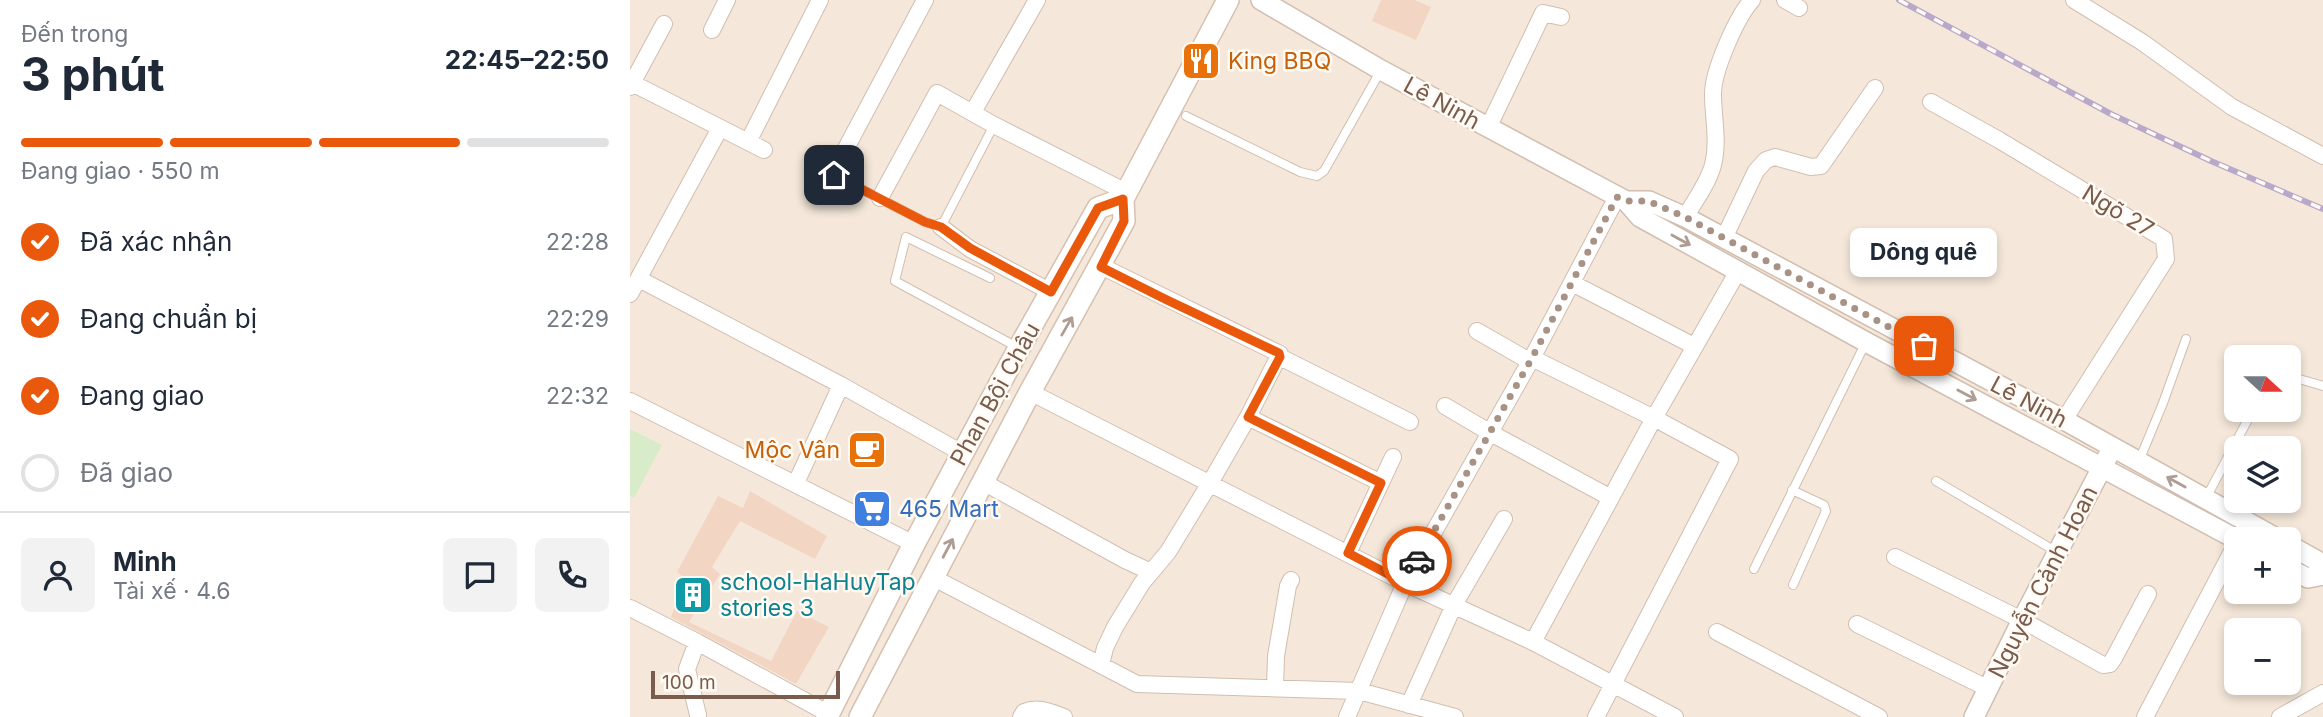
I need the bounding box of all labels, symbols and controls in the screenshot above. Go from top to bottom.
text: Đến trong [21,20,128,48]
restaurant icon: King BBQ [1180,40,1222,82]
text: 22:45–22:50 [445,44,609,75]
text: 3 phút [21,46,165,102]
place label: King BBQ [1228,47,1331,75]
street label: Lê Ninh [1399,71,1485,135]
pin [804,145,864,205]
icon: home [815,156,853,194]
text: Đang giao · 550 m [21,157,220,185]
street label: Ngõ 27 [2077,179,2159,243]
icon: check [21,223,59,261]
text: Đã xác nhận [80,226,232,257]
callout: Dông quê [1850,227,1998,276]
text: 22:28 [546,228,609,256]
one-way arrow [1671,233,1691,247]
text: Dông quê [1870,238,1977,266]
icon: check [21,300,59,338]
text: Đang chuẩn bị [80,303,257,334]
text: 22:29 [546,305,609,333]
one-way arrow [1060,316,1074,336]
pin [1894,316,1954,376]
street label: Phan Bội Châu [944,318,1046,470]
icon: bag [1905,327,1943,365]
north arrow [2224,345,2301,422]
map controls [2224,345,2301,695]
street label: Lê Ninh [1986,370,2072,434]
icon: check [21,377,59,415]
text: Đang giao [80,380,204,411]
text: 22:32 [546,382,609,410]
one-way arrow [1957,388,1977,402]
cafe icon: Mộc Vân [846,429,888,471]
place label: Mộc Vân [745,436,840,464]
button: layers [2224,436,2301,513]
text: Đã giao [80,457,173,488]
one-way arrow [2166,475,2187,488]
street label: Nguyễn Cảnh Hoan [1982,481,2104,683]
supermarket icon: 465 Mart [851,488,893,530]
place label: 465 Mart [899,495,999,523]
courier [1382,526,1452,596]
button: + [2224,527,2301,604]
button: person [21,538,95,612]
button: chat [443,538,517,612]
button: phone [535,538,609,612]
one-way arrow [942,538,955,559]
icon: car [1398,542,1436,580]
text: Minh [113,546,177,577]
place label: school-HaHuyTap stories 3 [720,568,916,622]
building icon: school-HaHuyTap stories 3 [672,574,714,616]
text: Tài xế · 4.6 [113,577,231,605]
button: − [2224,618,2301,695]
scale bar [651,668,840,700]
text: 100 m [662,671,716,694]

